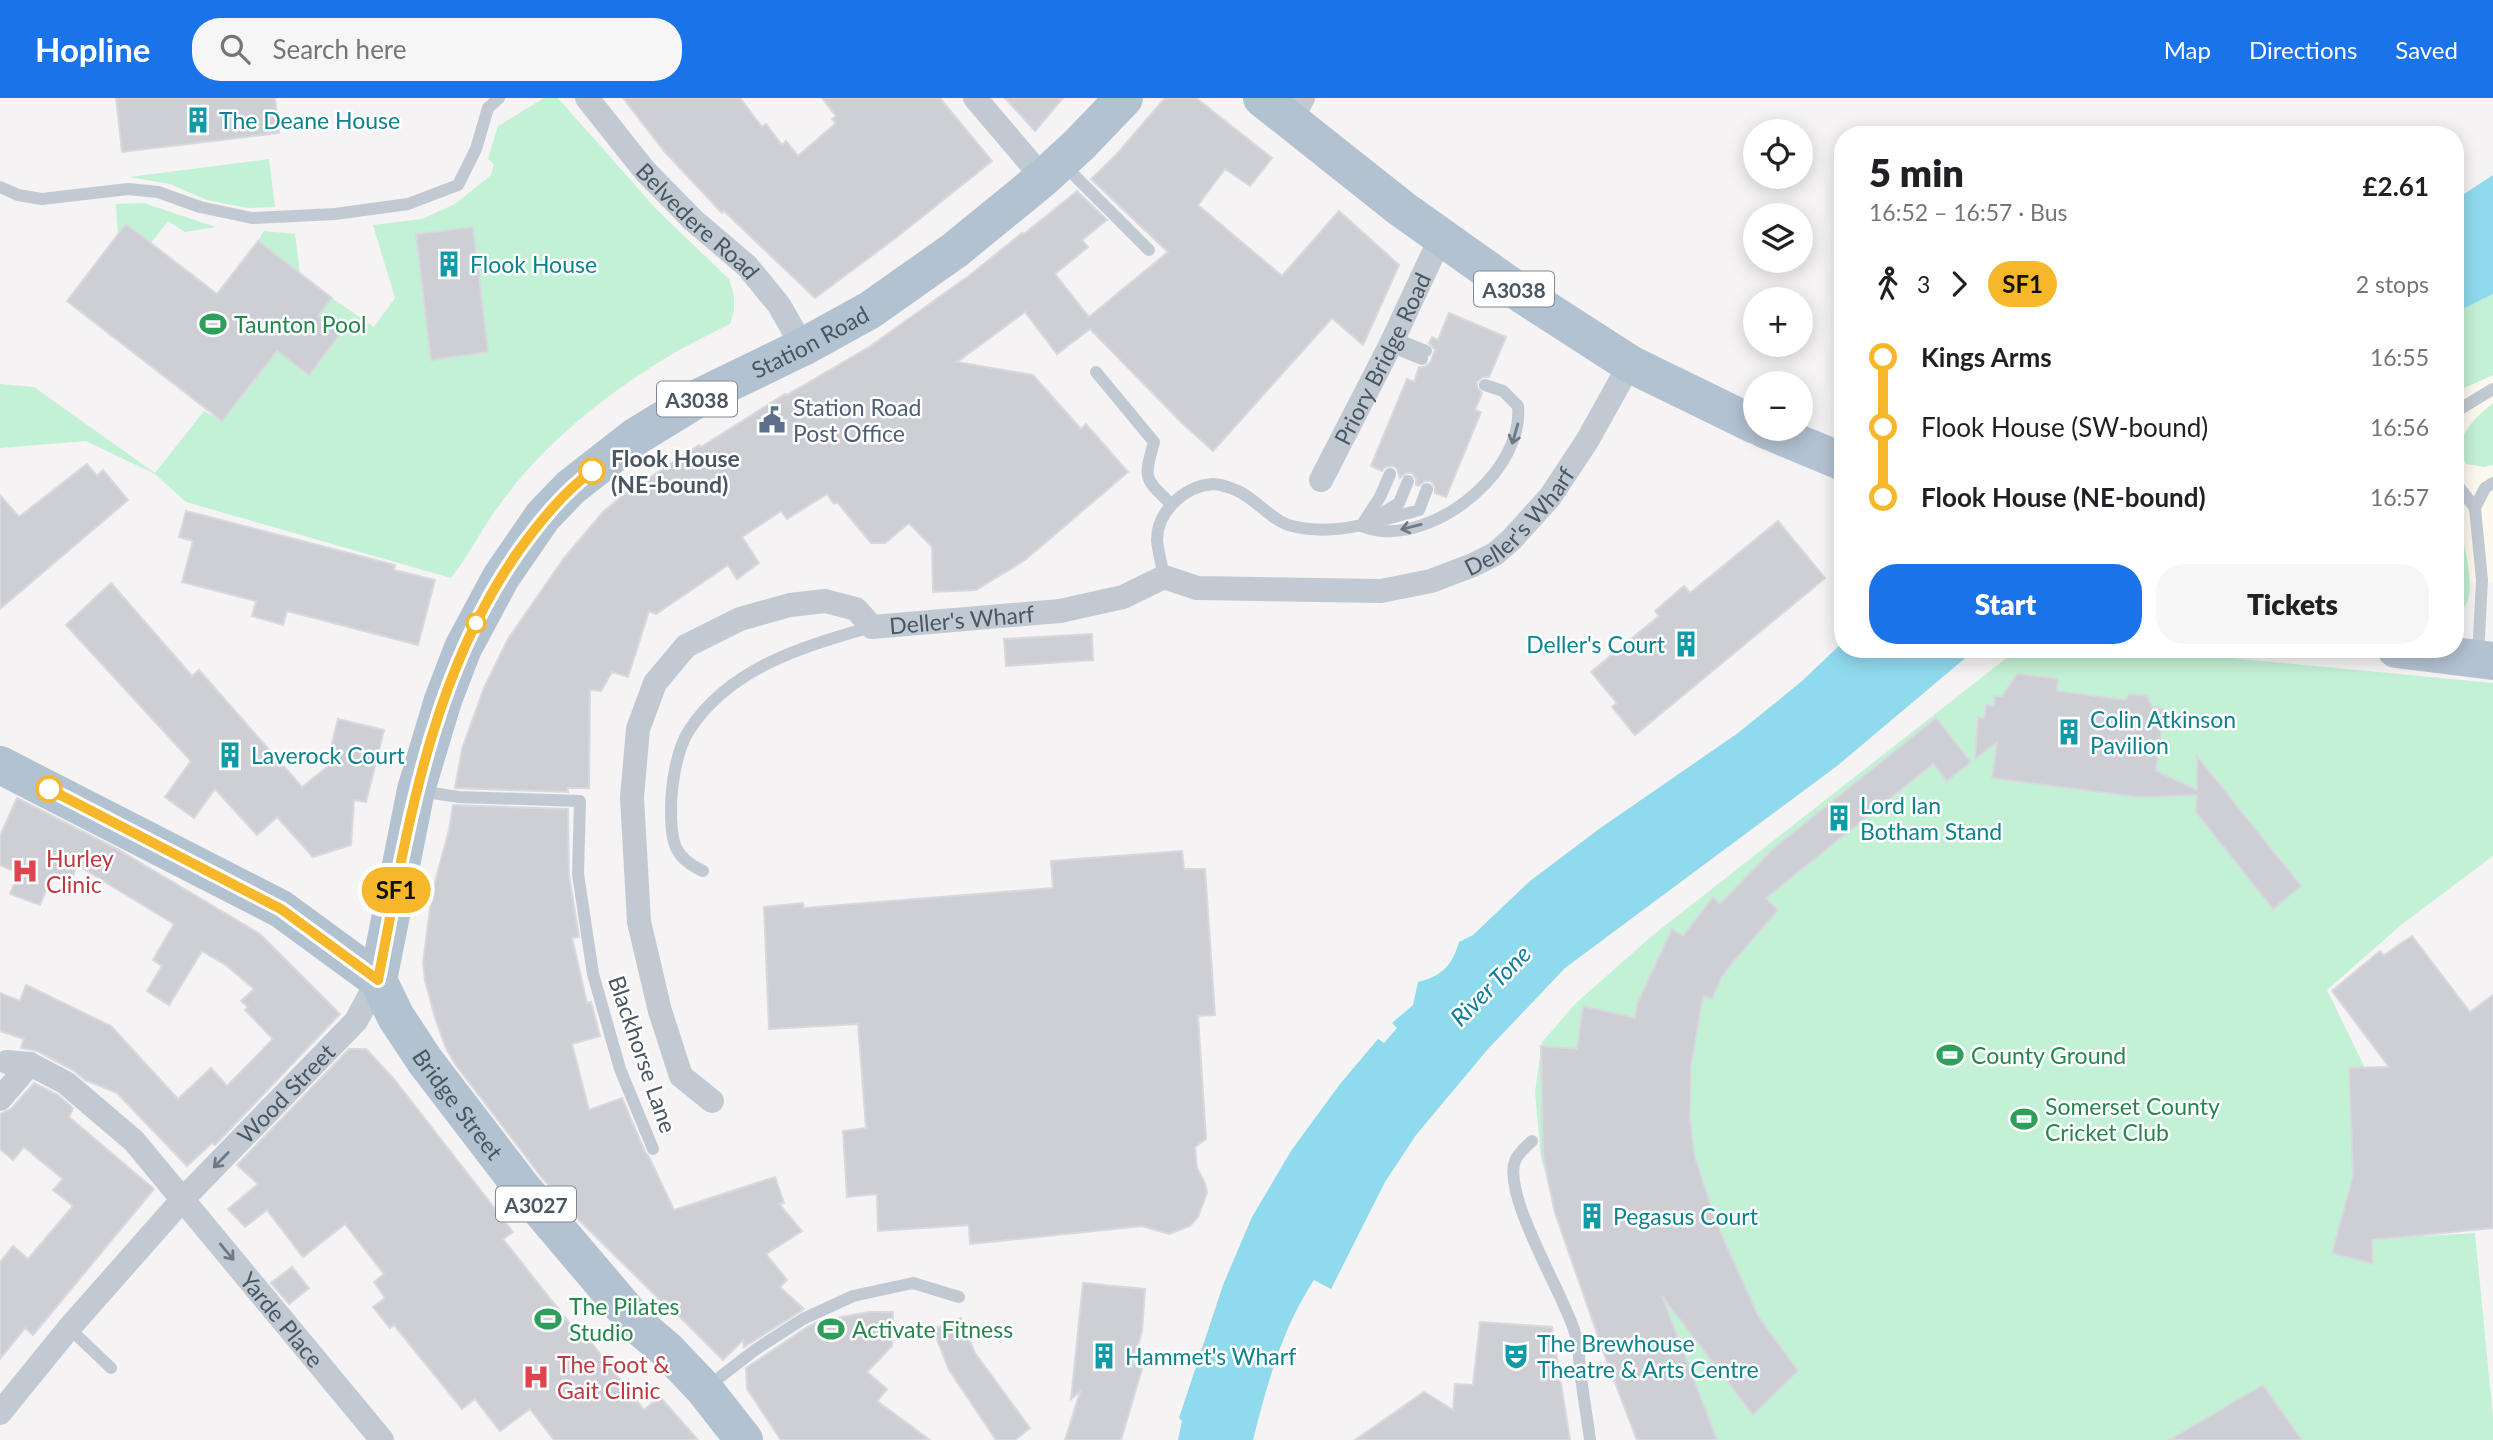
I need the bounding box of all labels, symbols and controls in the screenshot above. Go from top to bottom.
search box [192,18,682,81]
text: Hopline [35,29,150,69]
icon: search [216,30,254,68]
text: Search here [272,33,407,65]
text: Map [2164,35,2211,64]
text: Directions [2249,35,2357,64]
text: Saved [2395,35,2458,64]
building icon: The Deane House [183,105,213,135]
place label: The Deane House [219,106,400,134]
map controls [1743,119,1813,441]
button: locate [1743,119,1813,189]
text: 5 min [1869,149,1964,195]
street label: Belvedere Road [631,157,766,284]
text: £2.61 [2363,170,2429,202]
text: 16:52 – 16:57 · Bus [1869,198,2068,226]
button: layers [1743,203,1813,273]
building icon: Flook House [434,249,464,279]
place label: Flook House [470,250,597,278]
icon: walk [1869,265,1907,303]
icon: forward [1940,265,1978,303]
street label: Priory Bridge Road [1328,268,1436,449]
text: SF1 [2002,269,2043,298]
text: 3 [1917,270,1930,298]
text: 2 stops [2356,270,2429,298]
road number: A3038 [1474,272,1554,306]
button: + [1743,287,1813,357]
street label: Station Road [747,300,874,384]
sports icon: Taunton Pool [198,309,228,339]
place label: Taunton Pool [234,310,367,338]
text: Kings Arms [1921,341,2052,373]
text: 16:55 [2370,343,2429,371]
button: − [1743,371,1813,441]
road number: A3038 [657,382,737,416]
place label: Station Road Post Office [793,393,921,447]
public building icon: Station Road Post Office [757,405,787,435]
text: Flook House (SW-bound) [1921,411,2208,443]
text: 16:56 [2370,413,2429,441]
one-way arrow [1507,422,1520,444]
place label: Flook House (NE-bound) [611,444,740,498]
marker: Flook House (NE-bound) [579,458,605,484]
street label: Deller's Wharf [1459,462,1580,581]
text: Flook House (NE-bound) [1921,481,2206,513]
text: 16:57 [2370,483,2429,511]
one-way arrow [1400,521,1423,534]
button: Start [1869,564,2142,644]
button: Tickets [2156,564,2429,644]
street label: Deller's Wharf [888,599,1035,639]
unlabelled marker [466,613,486,633]
building icon: Deller's Court [1671,629,1701,659]
place label: Deller's Court [1526,630,1666,658]
place label: Colin Atkinson Pavilion [2090,705,2236,759]
building icon: Colin Atkinson Pavilion [2054,717,2084,747]
building icon: Laverock Court [215,740,245,770]
place label: Laverock Court [251,741,406,769]
unlabelled marker [36,776,62,802]
place label: Lord Ian Botham Stand [1860,791,2002,845]
building icon: Lord Ian Botham Stand [1824,803,1854,833]
place label: Hurley Clinic [46,844,114,898]
hospital icon: Hurley Clinic [10,856,40,886]
line badge: SF1 [356,867,436,913]
text: SF1 [376,875,416,904]
water label: River Tone [1444,939,1536,1031]
street label: Blackhorse Lane [603,972,683,1136]
street label: Wood Street [231,1037,341,1149]
sports icon: County Ground [1935,1040,1965,1070]
place label: County Ground [1971,1041,2126,1069]
street label: Bridge Street [407,1044,510,1165]
place label: Somerset County Cricket Club [2045,1092,2220,1146]
sports icon: Somerset County Cricket Club [2009,1104,2039,1134]
one-way arrow [212,1151,229,1168]
road number: A3027 [496,1186,576,1222]
building icon: Pegasus Court [1577,1201,1607,1231]
place label: Pegasus Court [1613,1202,1759,1230]
one-way arrow [219,1242,234,1260]
street label: Yarde Place [234,1266,330,1373]
place label: The Pilates Studio [569,1292,680,1346]
sports icon: The Pilates Studio [533,1304,563,1334]
sports icon: Activate Fitness [816,1314,846,1344]
place label: Activate Fitness [852,1315,1013,1343]
place label: The Brewhouse Theatre & Arts Centre [1537,1329,1759,1383]
building icon: Hammet's Wharf [1089,1341,1119,1371]
theatre icon: The Brewhouse Theatre & Arts Centre [1501,1341,1531,1371]
place label: Hammet's Wharf [1125,1342,1296,1370]
place label: The Foot & Gait Clinic [557,1350,670,1404]
hospital icon: The Foot & Gait Clinic [521,1362,551,1392]

